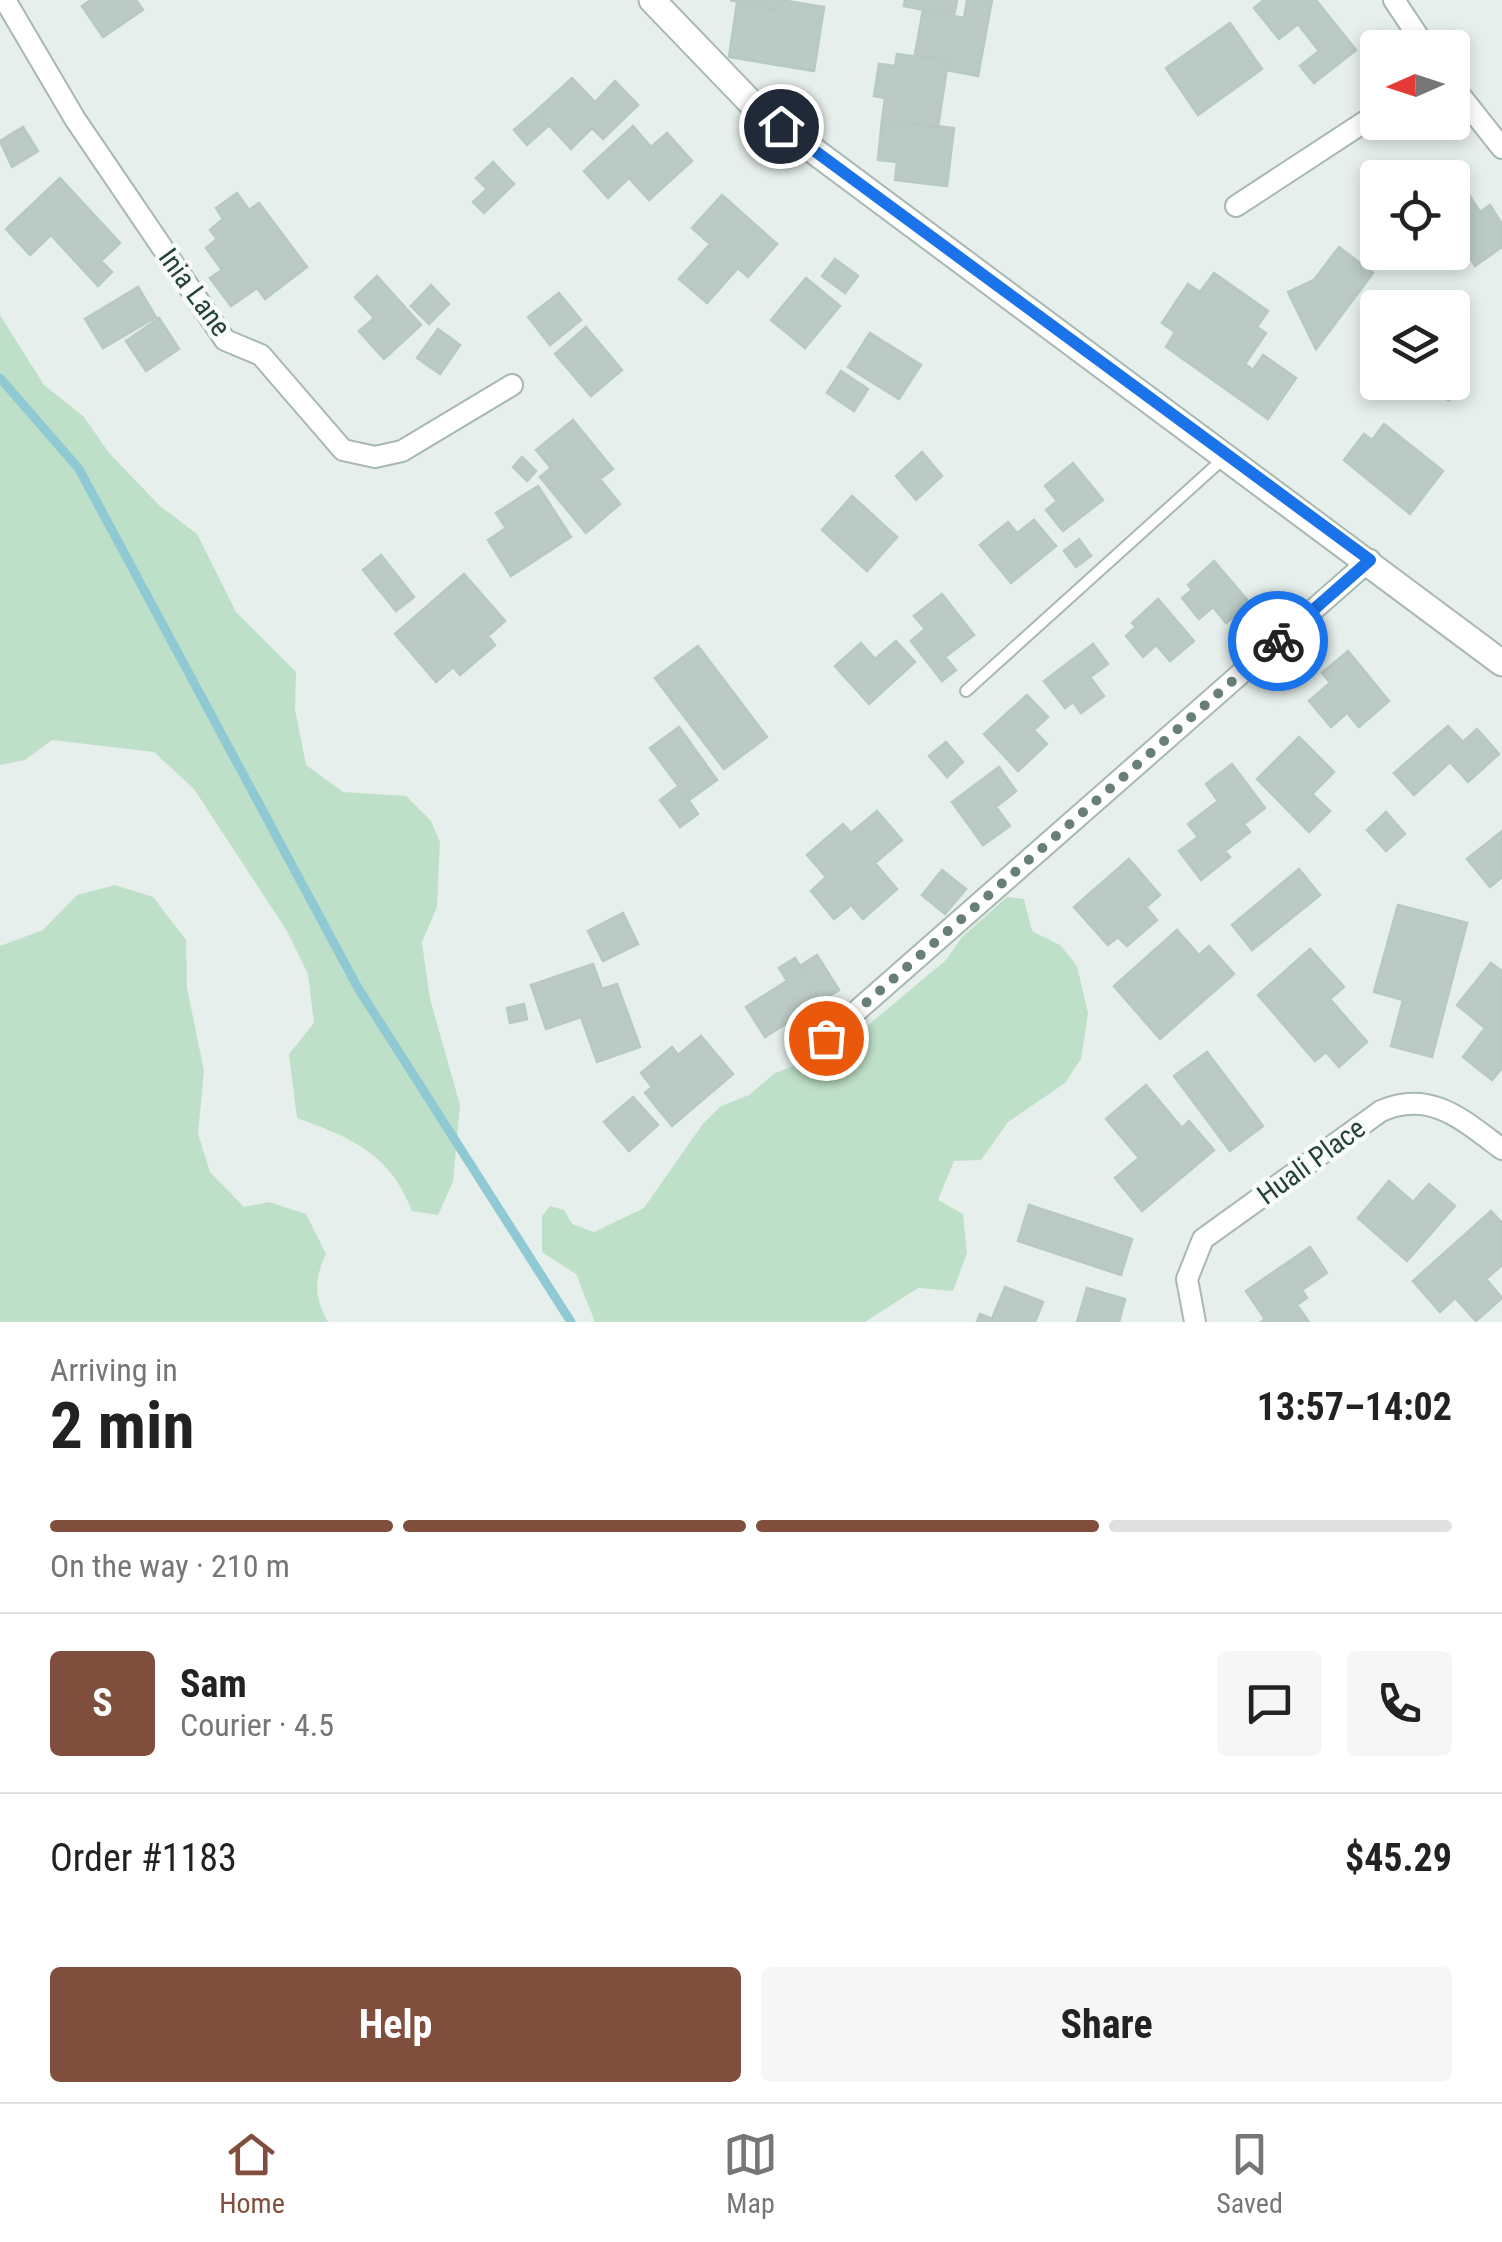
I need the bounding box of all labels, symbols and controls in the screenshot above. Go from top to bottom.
north arrow [1360,30,1470,140]
map controls [1360,30,1470,400]
pin [739,84,824,169]
icon: home [754,99,809,154]
button: locate [1360,160,1470,270]
street label: Inia Lane [152,242,237,343]
button: layers [1360,290,1470,400]
courier [1228,591,1328,691]
icon: bike [1251,614,1306,669]
pin [784,996,869,1081]
icon: bag [799,1011,854,1066]
street label: Huali Place [1251,1111,1372,1211]
text: Arriving in [50,1351,178,1389]
text: 13:57–14:02 [1257,1385,1452,1429]
text: 2 min [50,1388,194,1464]
text: On the way · 210 m [50,1547,290,1585]
button: chat [1217,1651,1322,1756]
button: phone [1347,1651,1452,1756]
text: Sam [180,1662,247,1706]
text: S [92,1681,113,1725]
text: Courier · 4.5 [180,1706,334,1744]
text: Order #1183 [50,1836,237,1880]
text: $45.29 [1345,1836,1452,1880]
button: Help [50,1967,741,2082]
button: Share [761,1967,1452,2082]
tab: Home [219,2127,285,2220]
tab: Map [723,2127,778,2220]
tab: Saved [1216,2127,1283,2220]

